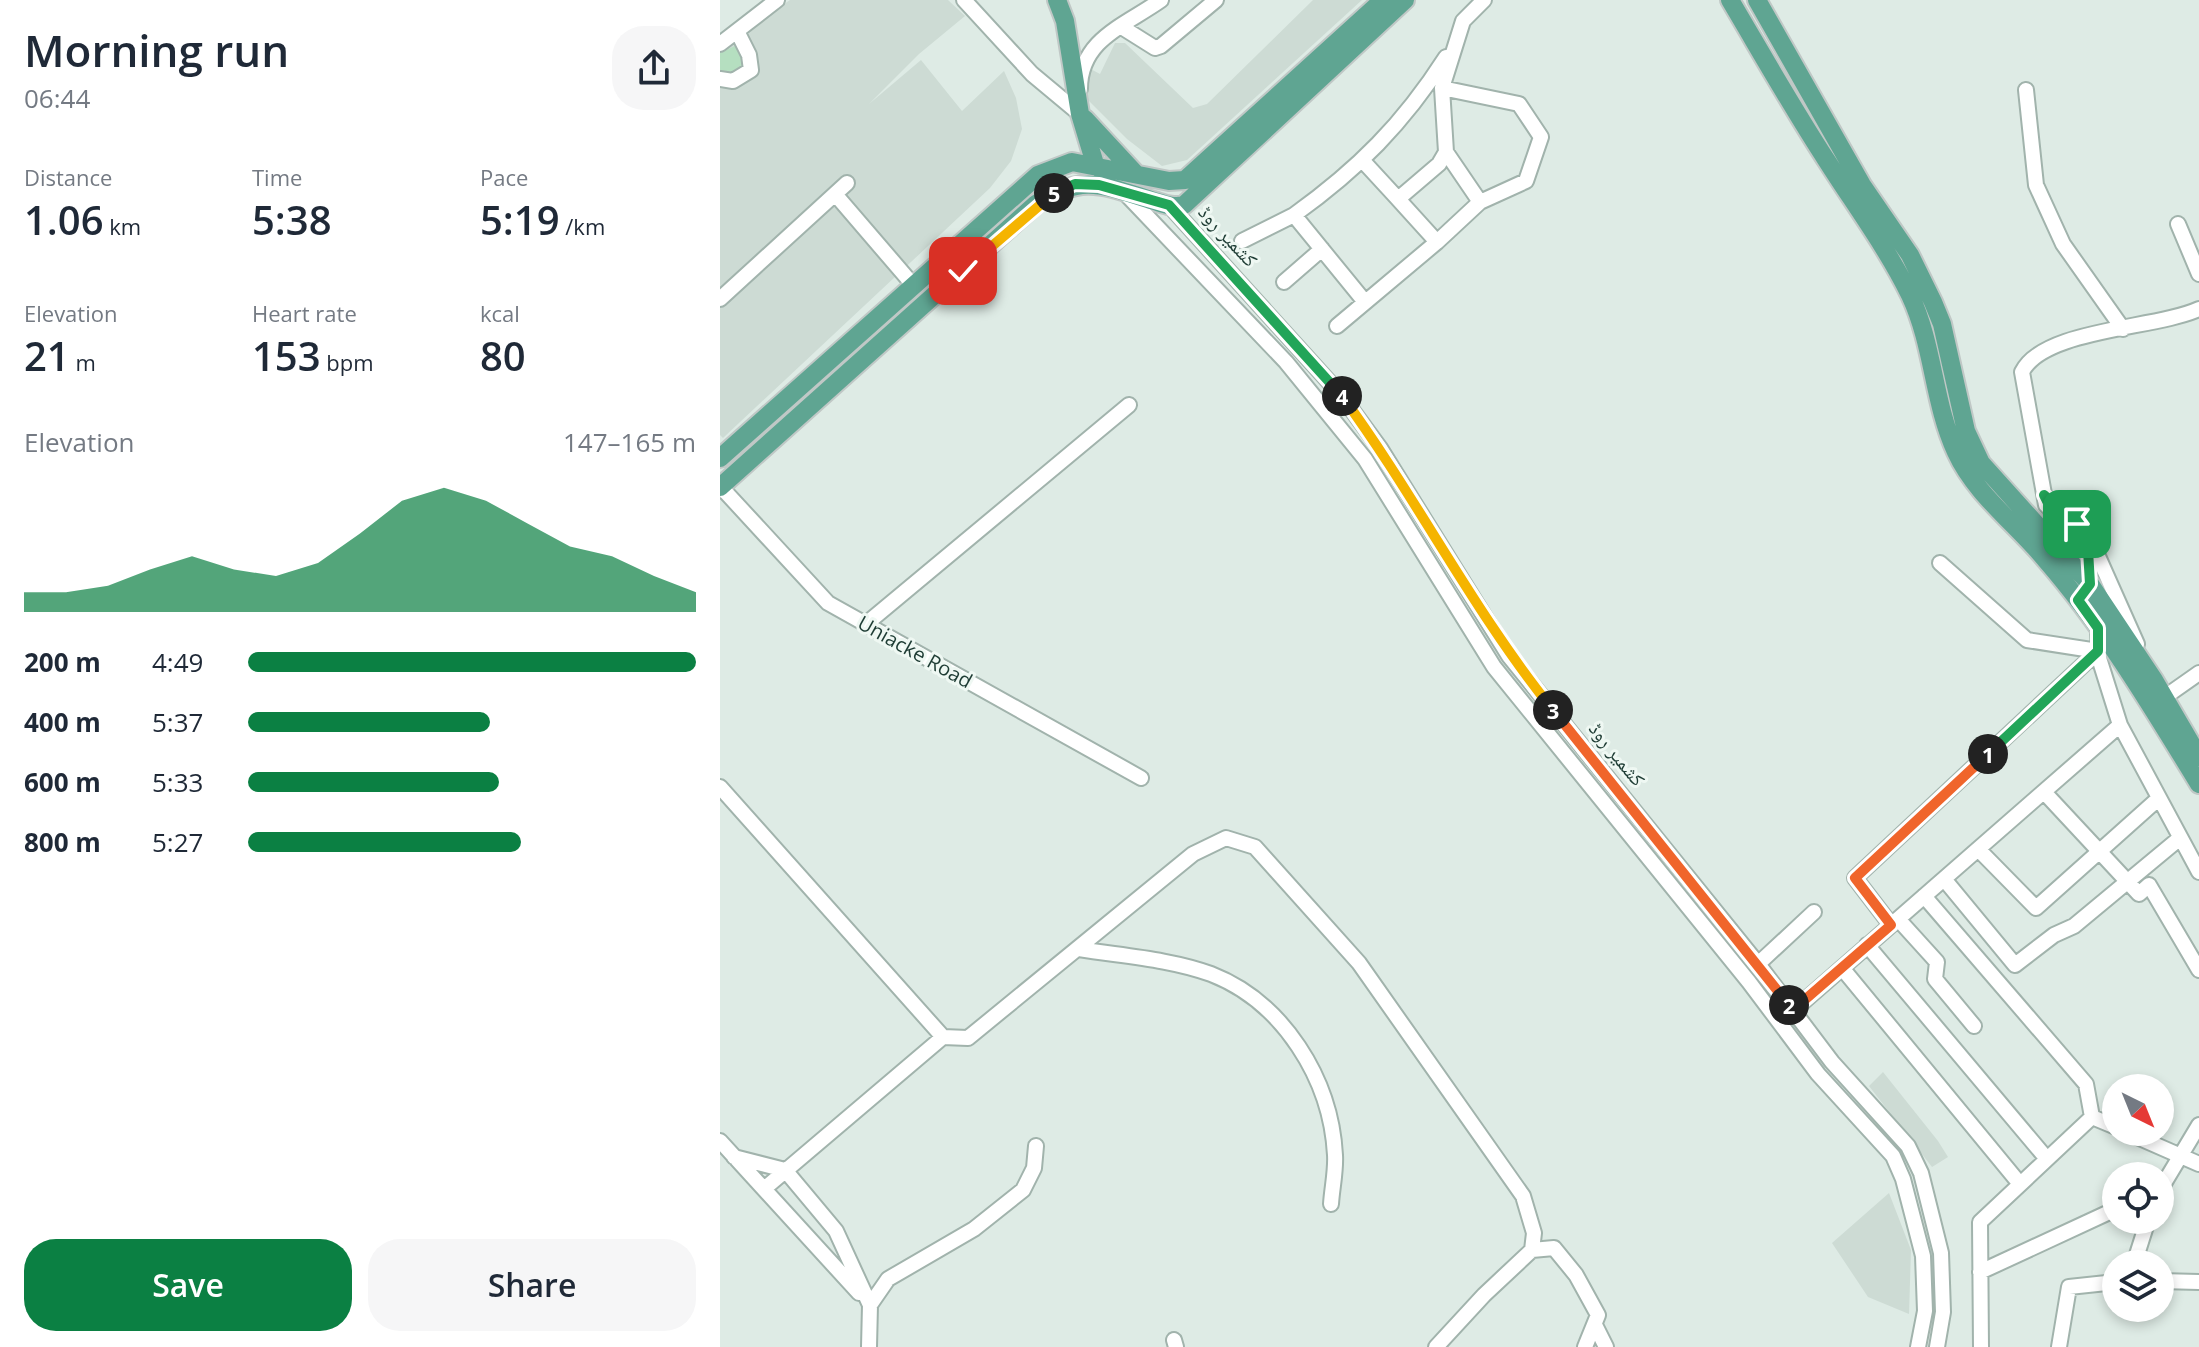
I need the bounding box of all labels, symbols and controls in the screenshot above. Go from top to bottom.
text: Morning run [24,20,289,80]
button: share [612,26,696,110]
text: 06:44 [24,80,90,116]
text: Distance [24,162,112,192]
text: Time [252,162,302,192]
text: Pace [480,162,528,192]
pin: 5 [1034,173,1074,213]
text: 5 [1048,178,1060,208]
text: 1.06 [24,192,104,247]
text: 5:38 [252,192,332,247]
text: 5:19 [480,192,560,247]
street label: کشمیر روڈ [1193,199,1264,273]
text: km [104,211,141,241]
text: /km [560,211,605,241]
pin [929,237,997,305]
icon: check [941,249,985,293]
text: Elevation [24,298,117,328]
text: Heart rate [252,298,357,328]
text: kcal [480,298,520,328]
text: 21 [24,328,70,383]
text: 153 [252,328,321,383]
text: 80 [480,328,526,383]
text: m [70,347,96,377]
text: bpm [321,347,374,377]
pin: 4 [1322,376,1362,416]
text: 4 [1336,381,1348,411]
text: Elevation [24,424,134,460]
text: 147–165 m [563,424,696,460]
pin [2043,490,2111,558]
icon: arrive [2055,502,2099,546]
street label: Uniacke Road [853,609,977,694]
text: 200 m [24,644,101,680]
text: 4:49 [152,644,203,680]
pin: 3 [1533,690,1573,730]
text: 3 [1547,695,1559,725]
text: 400 m [24,704,101,740]
text: 5:37 [152,704,203,740]
street label: کشمیر روڈ [1583,716,1652,792]
pin: 1 [1968,734,2008,774]
text: 1 [1982,739,1994,769]
text: 600 m [24,764,101,800]
text: 5:33 [152,764,203,800]
text: 800 m [24,824,101,860]
text: 5:27 [152,824,203,860]
pin: 2 [1769,985,1809,1025]
text: 2 [1783,990,1795,1020]
north arrow [2102,1074,2174,1146]
map controls [2102,1074,2174,1322]
button: locate [2102,1162,2174,1234]
button: Save [24,1239,352,1331]
button: Share [368,1239,696,1331]
button: layers [2102,1250,2174,1322]

